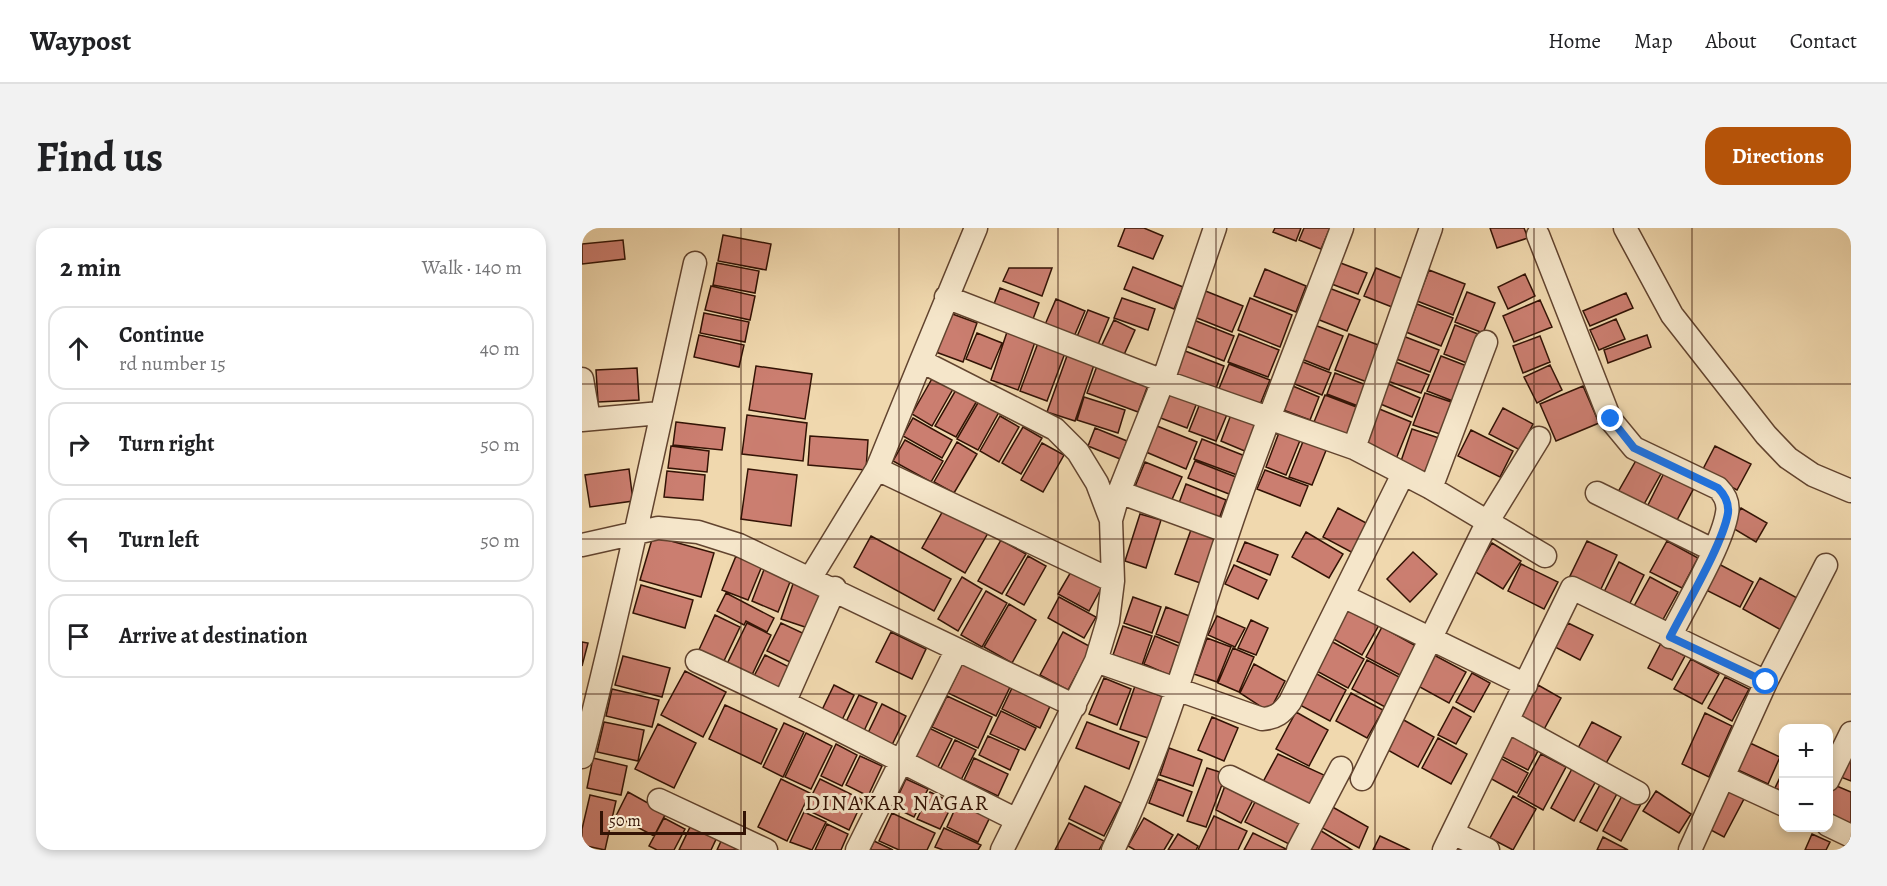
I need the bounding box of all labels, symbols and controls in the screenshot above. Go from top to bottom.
text: Waypost [30,22,131,60]
text: Home [1548,27,1601,55]
text: Map [1634,27,1672,55]
text: About [1705,27,1757,55]
text: Contact [1790,27,1857,55]
button: Directions [1705,127,1851,185]
text: Find us [36,128,163,185]
text: 2 min [60,250,121,285]
text: Walk · 140 m [422,254,522,281]
text: Continue [119,320,204,350]
icon: ahead [62,332,95,365]
text: 40 m [480,335,520,362]
text: rd number 15 [119,350,226,377]
route end [1597,405,1623,431]
icon: right [62,428,95,461]
text: Turn right [119,429,215,459]
text: 50 m [480,431,520,458]
icon: left [62,524,95,557]
text: Turn left [119,525,199,555]
text: 50 m [480,527,520,554]
icon: arrive [62,620,95,653]
text: Arrive at destination [119,621,308,651]
route start [1752,668,1778,694]
map controls [1779,724,1833,832]
button: + [1779,724,1833,778]
button: − [1779,778,1833,832]
district label: DINAKAR NAGAR [805,788,989,818]
scale bar [600,808,746,836]
text: 50 m [609,810,641,832]

